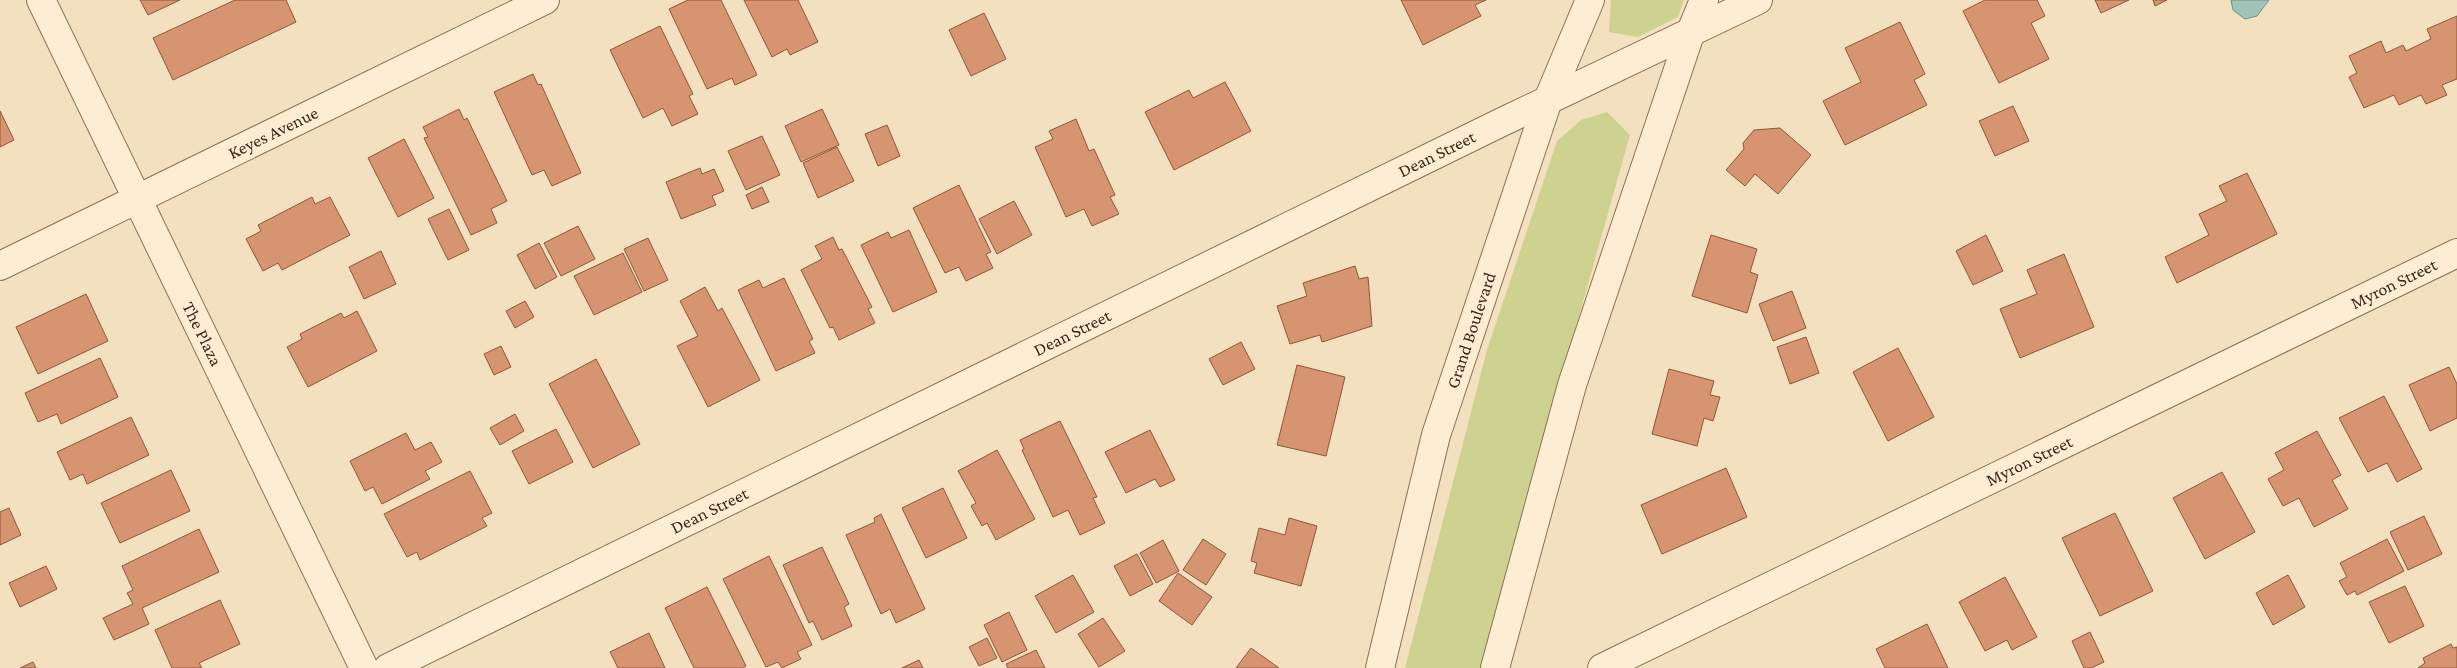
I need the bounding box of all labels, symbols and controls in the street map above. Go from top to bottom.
street label: Keyes Avenue [225,102,321,163]
street label: Dean Street [1395,126,1480,181]
street label: Myron Street [2347,254,2441,313]
street label: Grand Boulevard [1442,269,1500,391]
street label: The Plaza [179,299,226,369]
street label: Dean Street [1030,305,1115,360]
street label: Myron Street [1983,431,2077,490]
street label: Dean Street [668,483,752,538]

